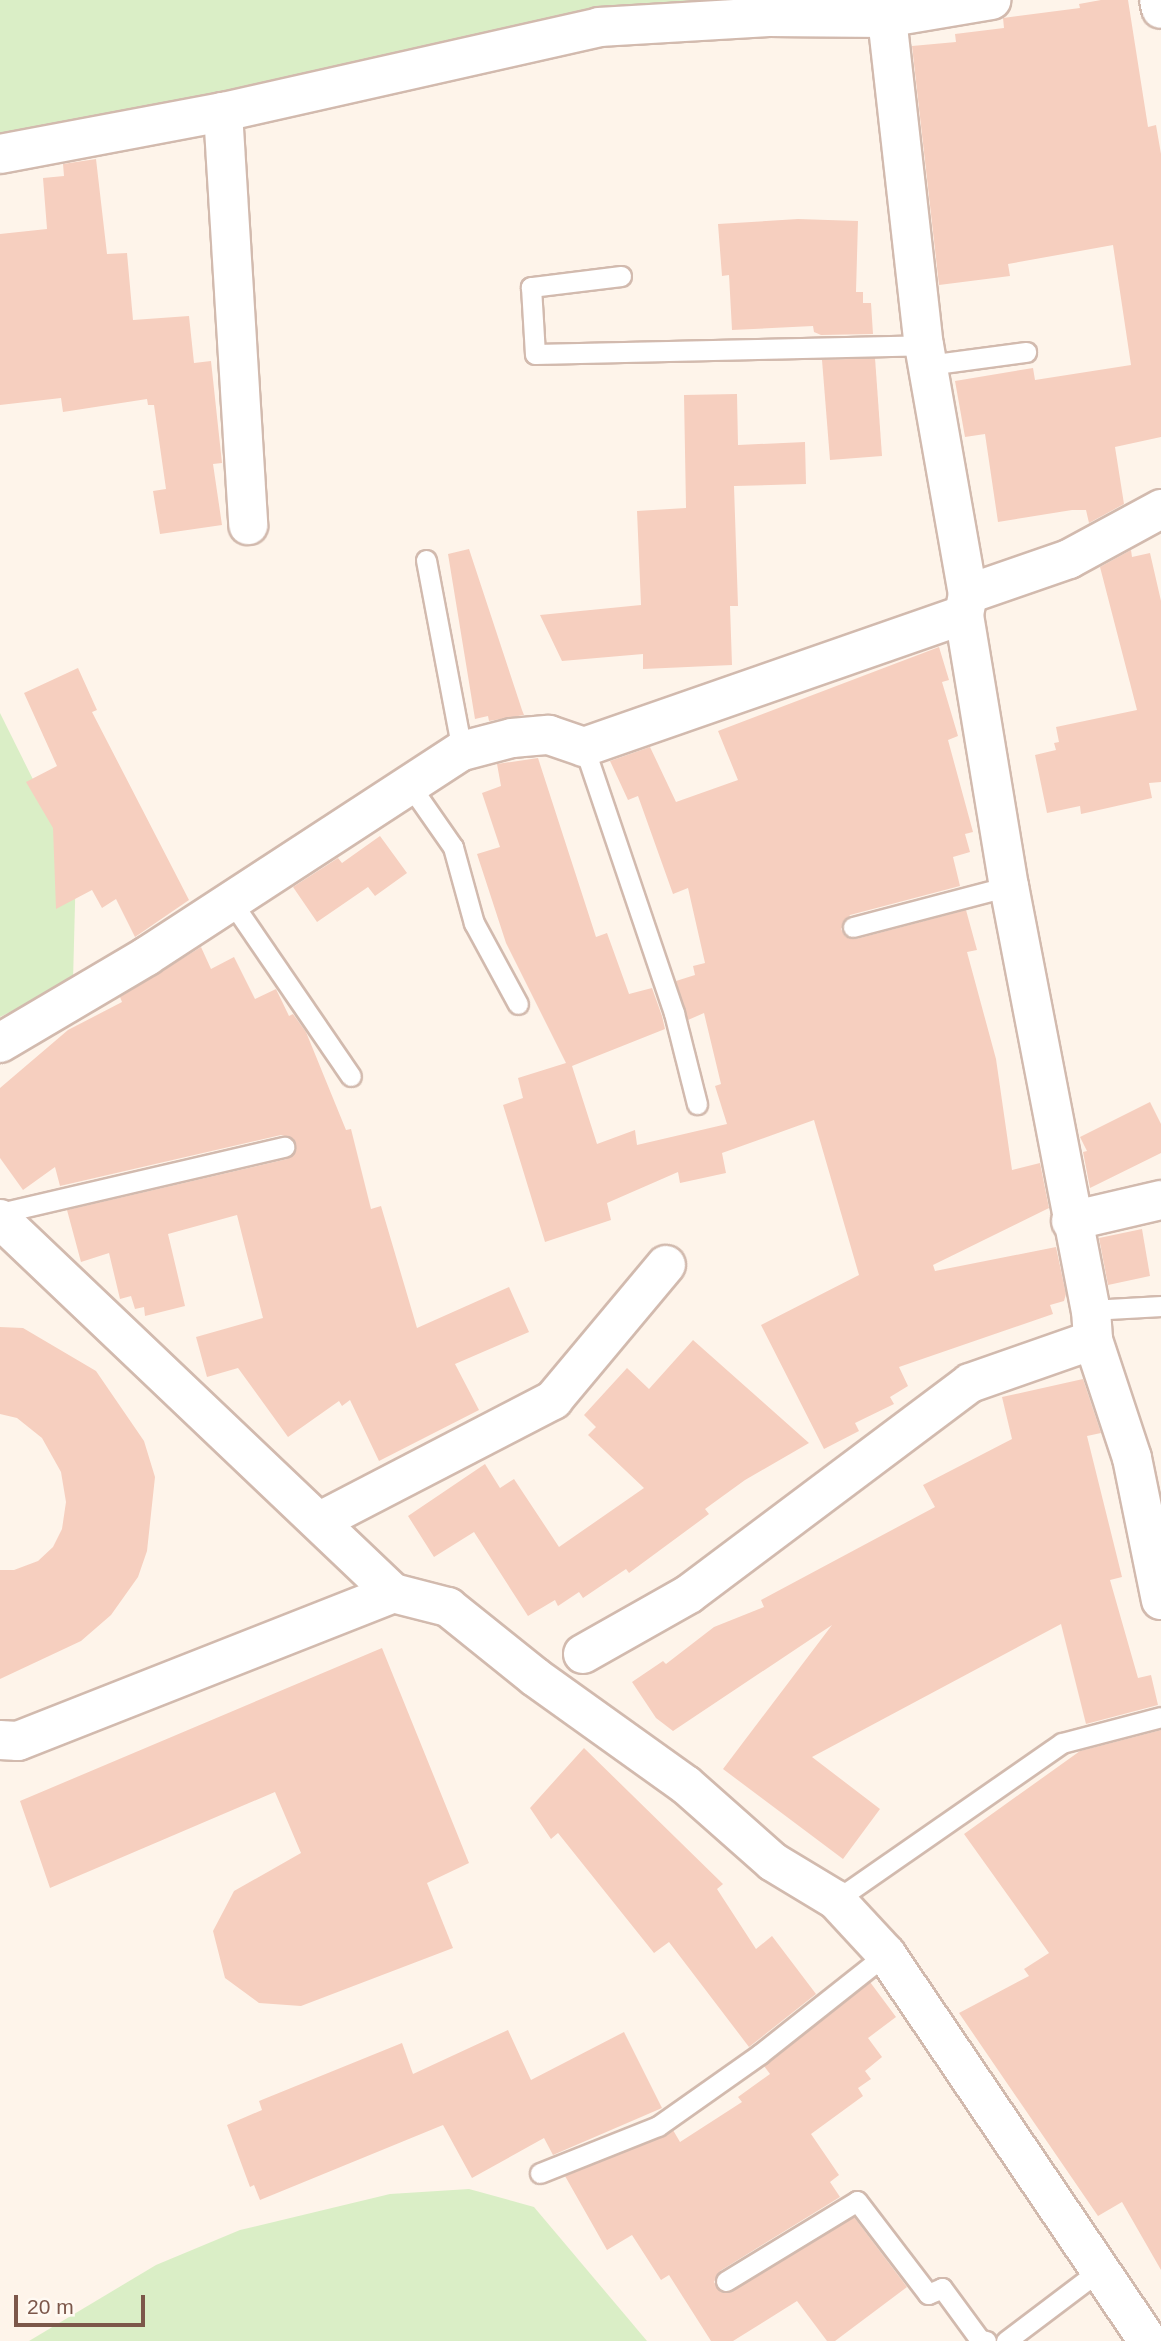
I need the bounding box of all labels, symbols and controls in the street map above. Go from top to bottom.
scale bar [18,2282,149,2326]
text: 20 m [27,2295,74,2318]

